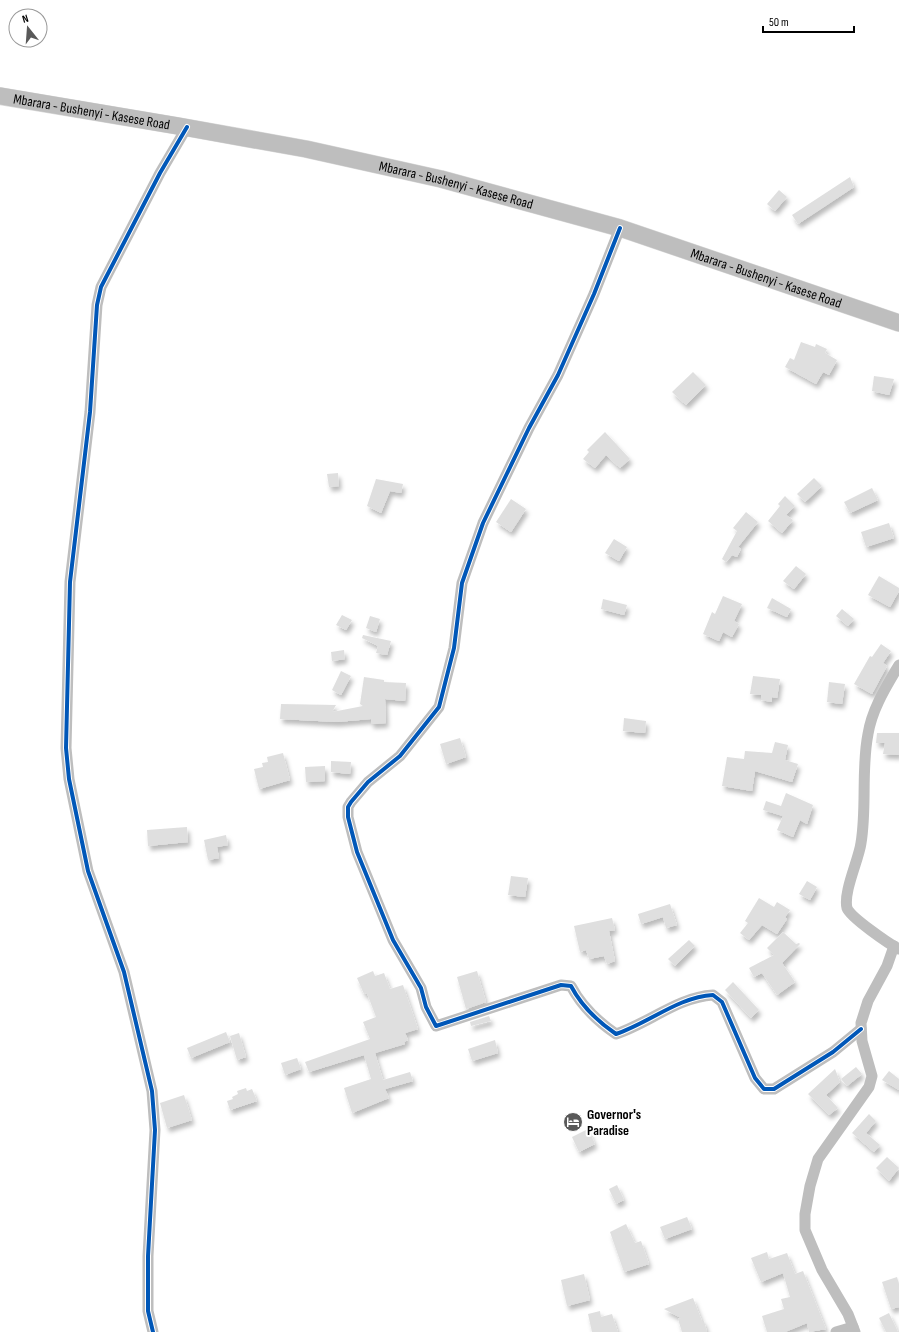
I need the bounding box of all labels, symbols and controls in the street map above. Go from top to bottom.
north arrow [8,8,48,48]
scale bar [763,8,854,34]
text: N [21,12,30,26]
text: 50 m [769,15,789,30]
street label: Mbarara - Bushenyi - Kasese Road [12,90,171,133]
street label: Mbarara - Bushenyi - Kasese Road [378,157,535,212]
street label: Mbarara - Bushenyi - Kasese Road [689,244,844,311]
place label: Governor's Paradise [587,1106,641,1139]
hotel icon: Governor's Paradise [562,1111,584,1133]

